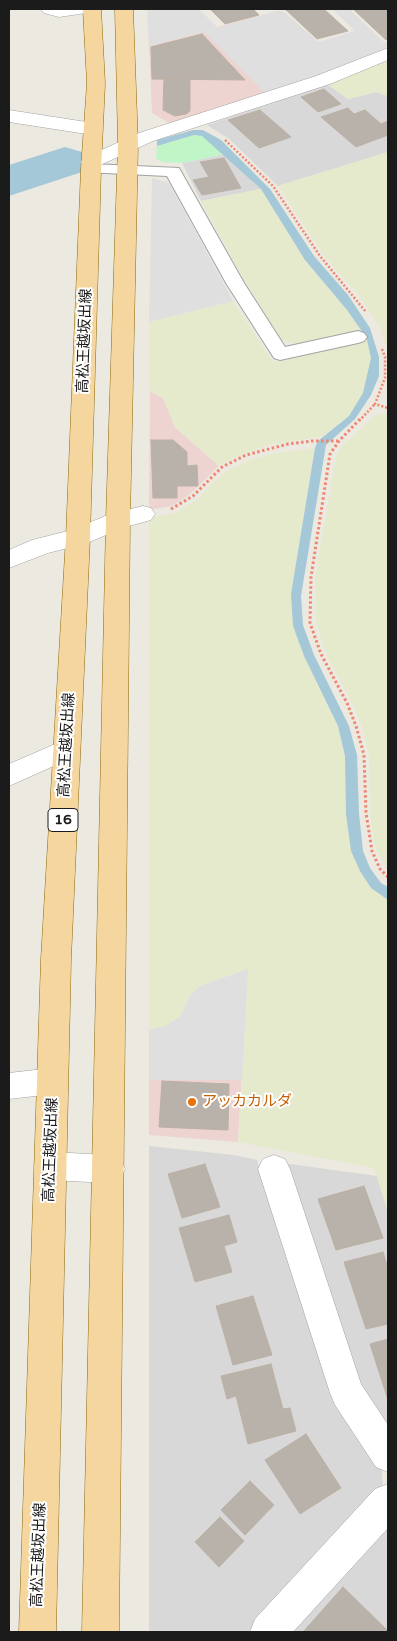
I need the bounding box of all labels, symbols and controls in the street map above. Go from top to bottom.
street label: 高松王越坂出線 [74,288,96,394]
street label: 高松王越坂出線 [55,692,79,798]
road number: 16 [48,808,78,832]
place label: アッカカルダ [202,1093,292,1111]
marker: アッカカルダ [186,1096,198,1108]
street label: 高松王越坂出線 [40,1097,62,1203]
street label: 高松王越坂出線 [28,1502,50,1608]

